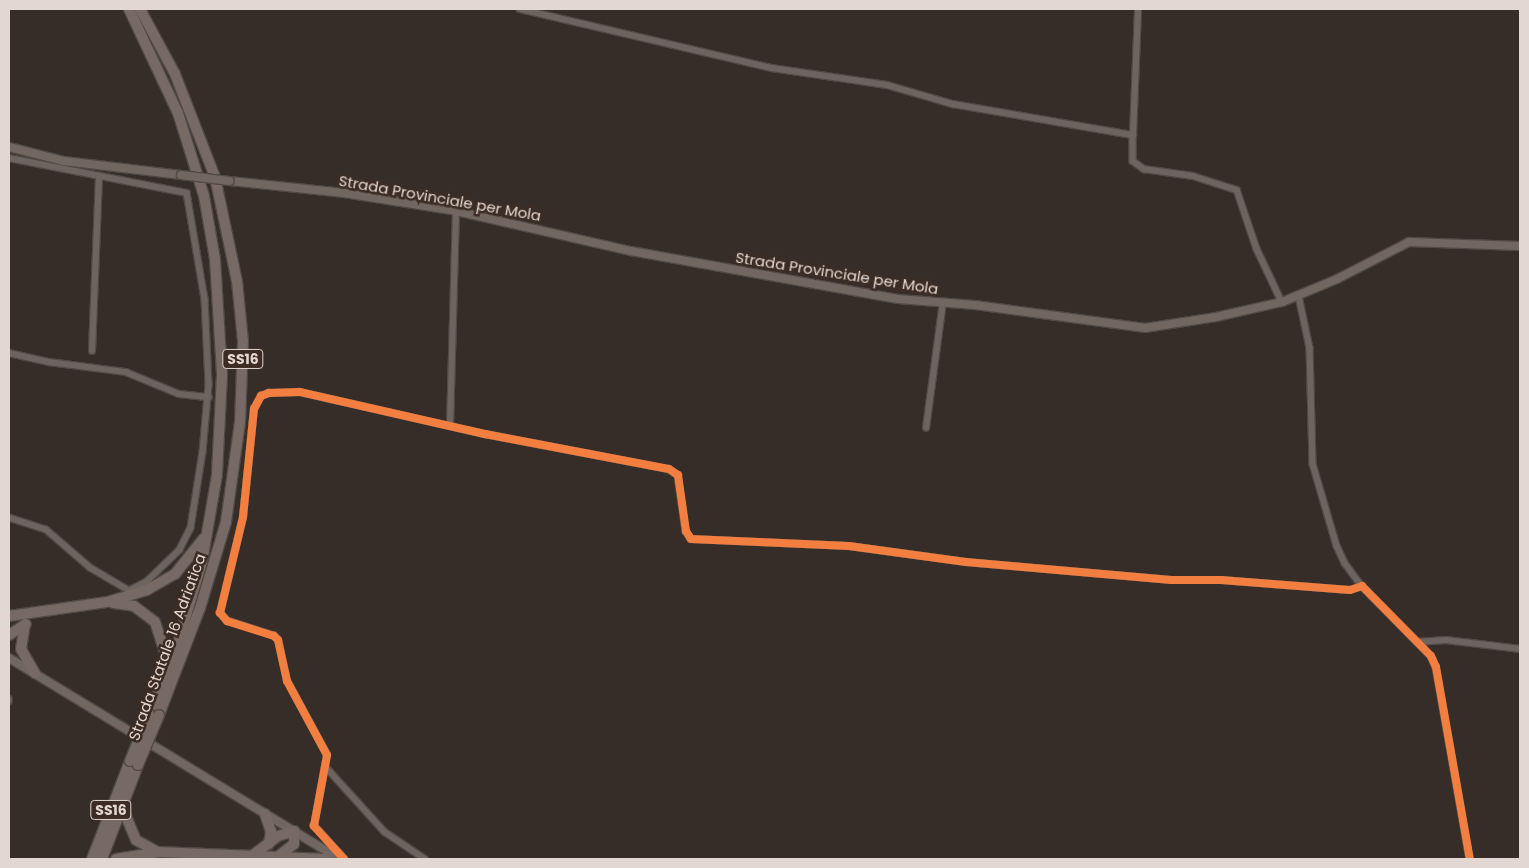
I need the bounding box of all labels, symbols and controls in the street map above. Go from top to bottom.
street label: Strada Provinciale per Mola [337,171,543,225]
street label: Strada Provinciale per Mola [734,248,940,298]
road number: SS16 [222,348,264,370]
street label: Strada Statale 16 Adriatica [125,551,209,743]
road number: SS16 [90,798,132,822]

